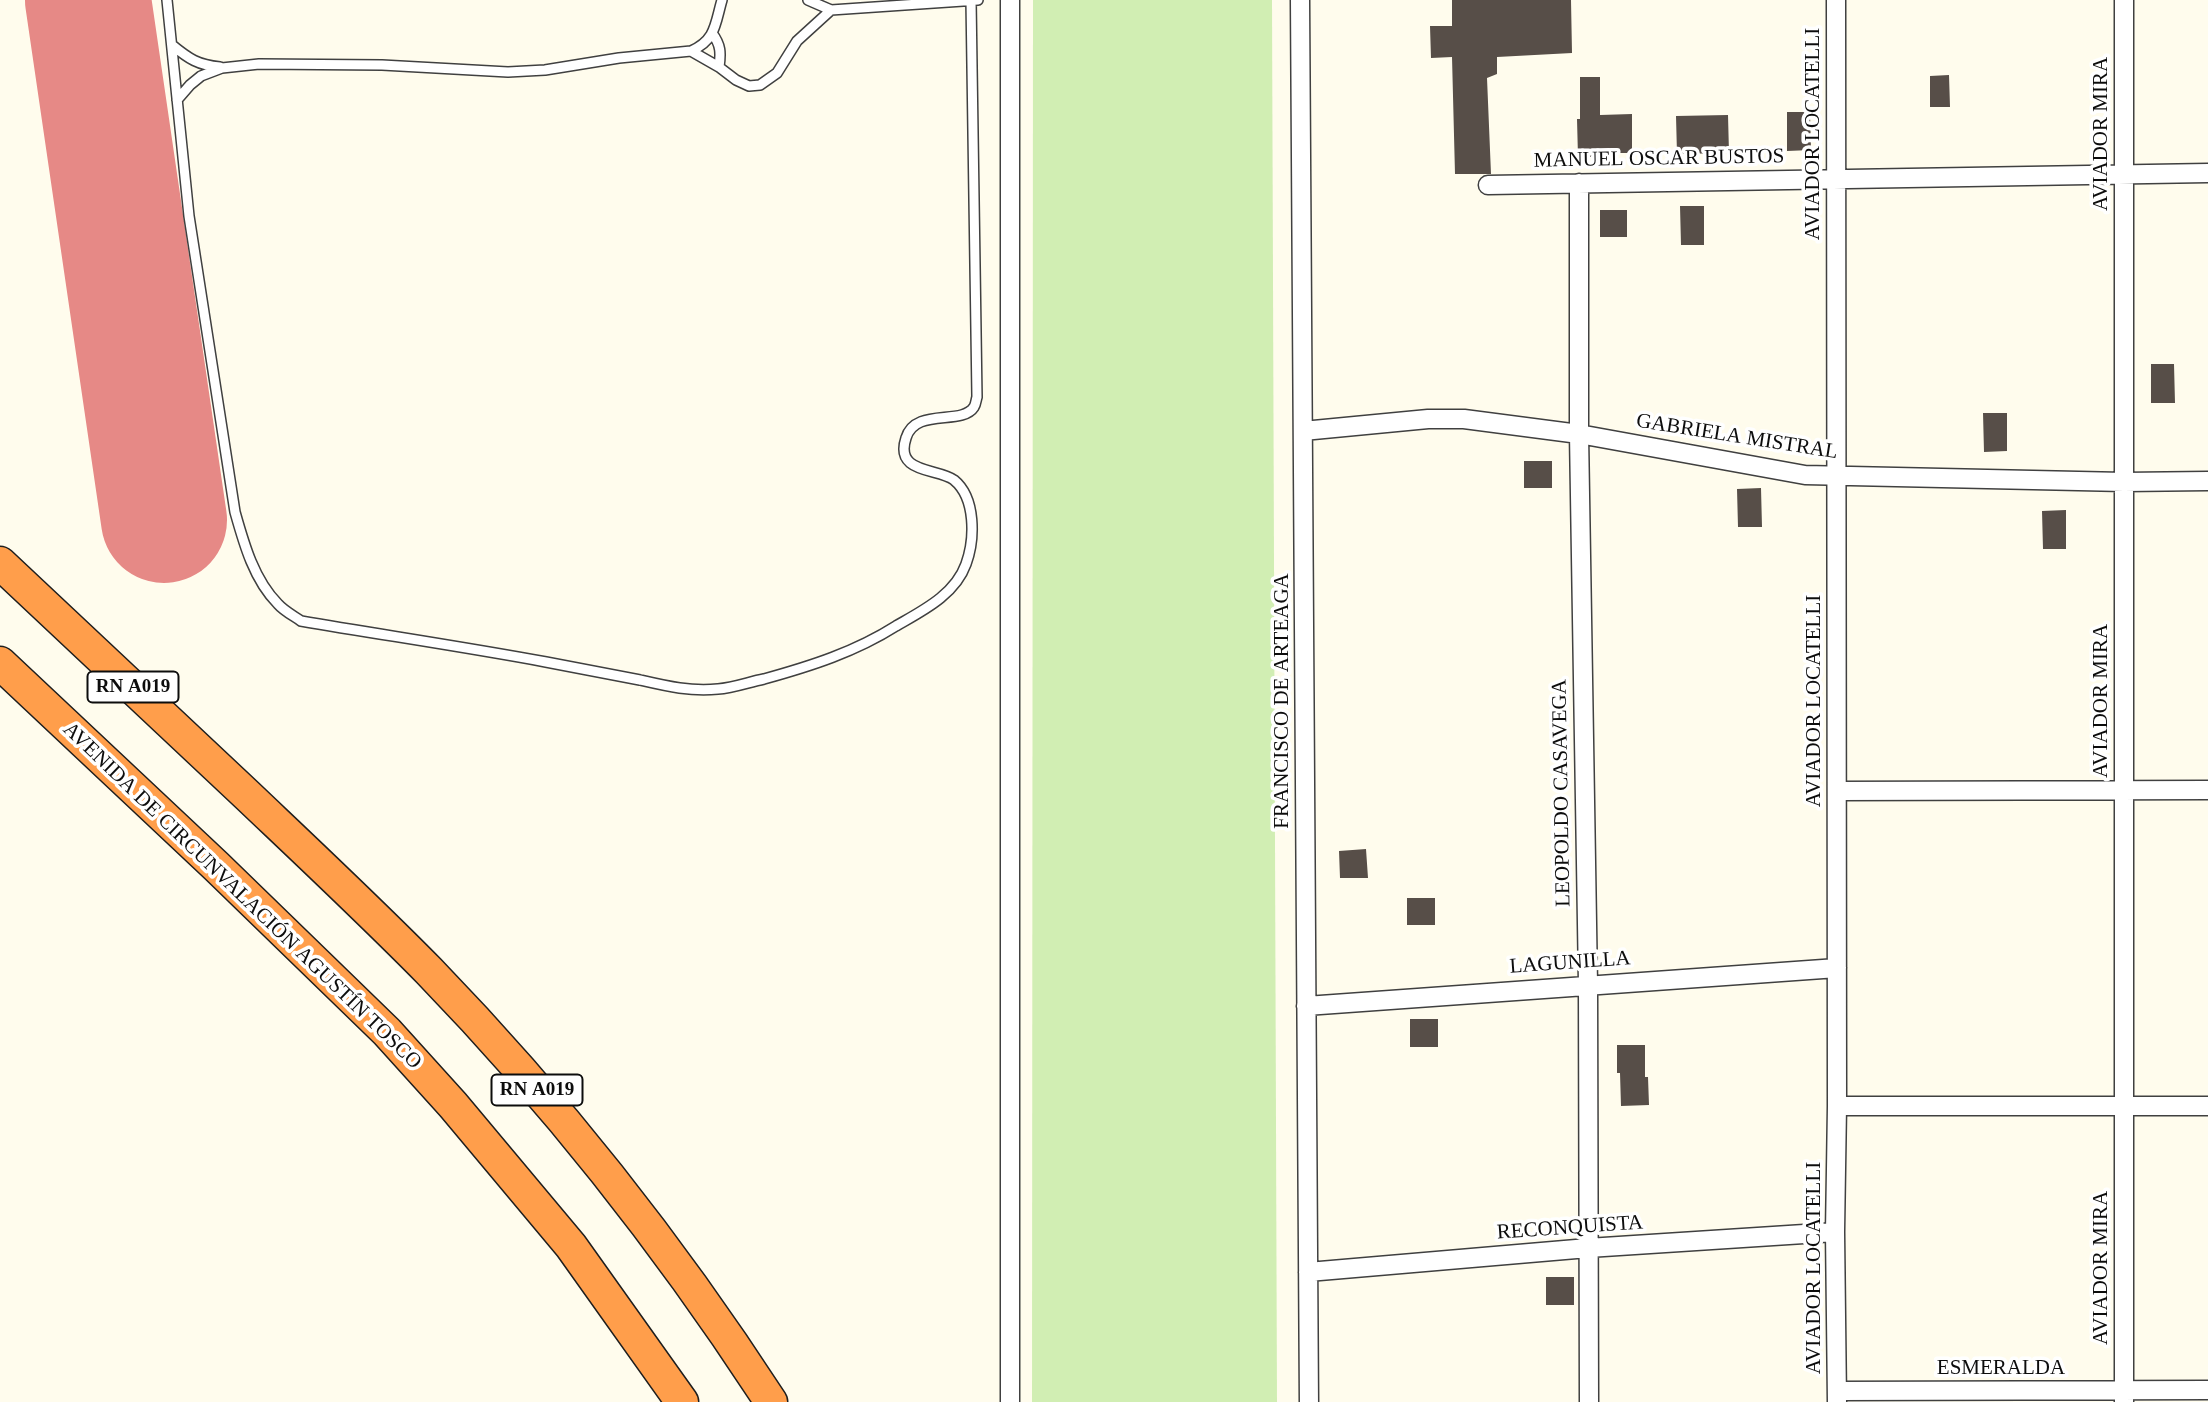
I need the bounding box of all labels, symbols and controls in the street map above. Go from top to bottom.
street label: AVIADOR LOCATELLI [1800,28,1826,240]
street label: AVIADOR MIRA [2088,57,2114,211]
street label: MANUEL OSCAR BUSTOS [1534,144,1784,174]
street label: GABRIELA MISTRAL [1634,409,1840,465]
street label: FRANCISCO DE ARTEAGA [1269,573,1295,829]
street label: AVIADOR LOCATELLI [1801,595,1827,807]
street label: AVIADOR MIRA [2088,624,2114,778]
road number: RN A019 [88,672,178,702]
street label: LEOPOLDO CASAVEGA [1547,679,1577,907]
street label: AVENIDA DE CIRCUNVALACIÓN AGUSTÍN TOSCO [57,717,427,1075]
street label: LAGUNILLA [1509,946,1631,980]
road number: RN A019 [491,1074,582,1106]
street label: AVIADOR LOCATELLI [1801,1162,1827,1374]
street label: AVIADOR MIRA [2088,1191,2114,1345]
street label: RECONQUISTA [1496,1210,1644,1246]
street label: ESMERALDA [1937,1355,2065,1381]

